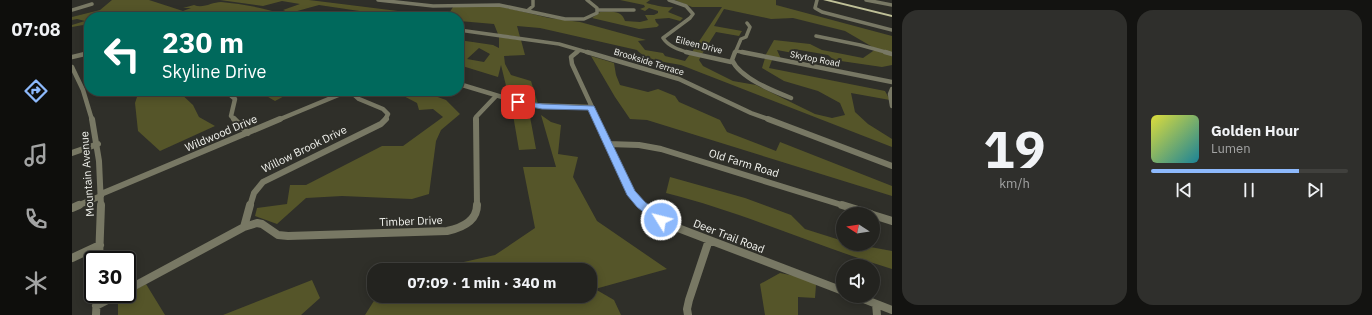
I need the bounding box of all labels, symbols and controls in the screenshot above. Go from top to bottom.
text: 07:08 [11,18,61,41]
text: 230 m [162,24,244,61]
icon: left [96,28,148,80]
street label: Eileen Drive [675,33,724,56]
street label: Brookside Terrace [613,46,686,77]
street label: Skytop Road [789,48,841,69]
text: Skyline Drive [162,60,266,83]
icon: directions [22,77,50,105]
pin [501,85,535,119]
icon: arrive [507,91,529,113]
street label: Wildwood Drive [183,111,259,155]
text: 19 [983,115,1046,182]
text: Golden Hour [1211,121,1299,140]
street label: Willow Brook Drive [259,122,349,176]
street label: Mountain Avenue [77,131,97,217]
text: Lumen [1211,140,1251,157]
icon: music [22,141,50,169]
street label: Old Farm Road [707,146,781,180]
text: km/h [999,175,1030,192]
icon: previous [1173,179,1195,201]
icon: pause [1238,179,1260,201]
icon: next [1304,179,1326,201]
position arrow [640,199,682,241]
icon: phone [22,205,50,233]
north arrow [836,207,880,251]
map controls [836,207,880,303]
street label: Timber Drive [379,213,443,229]
street label: Deer Trail Road [691,216,767,256]
speed limit sign: 30 [84,251,136,303]
button: sound [836,259,880,303]
icon: climate [22,269,50,297]
text: 07:09 · 1 min · 340 m [408,273,556,292]

